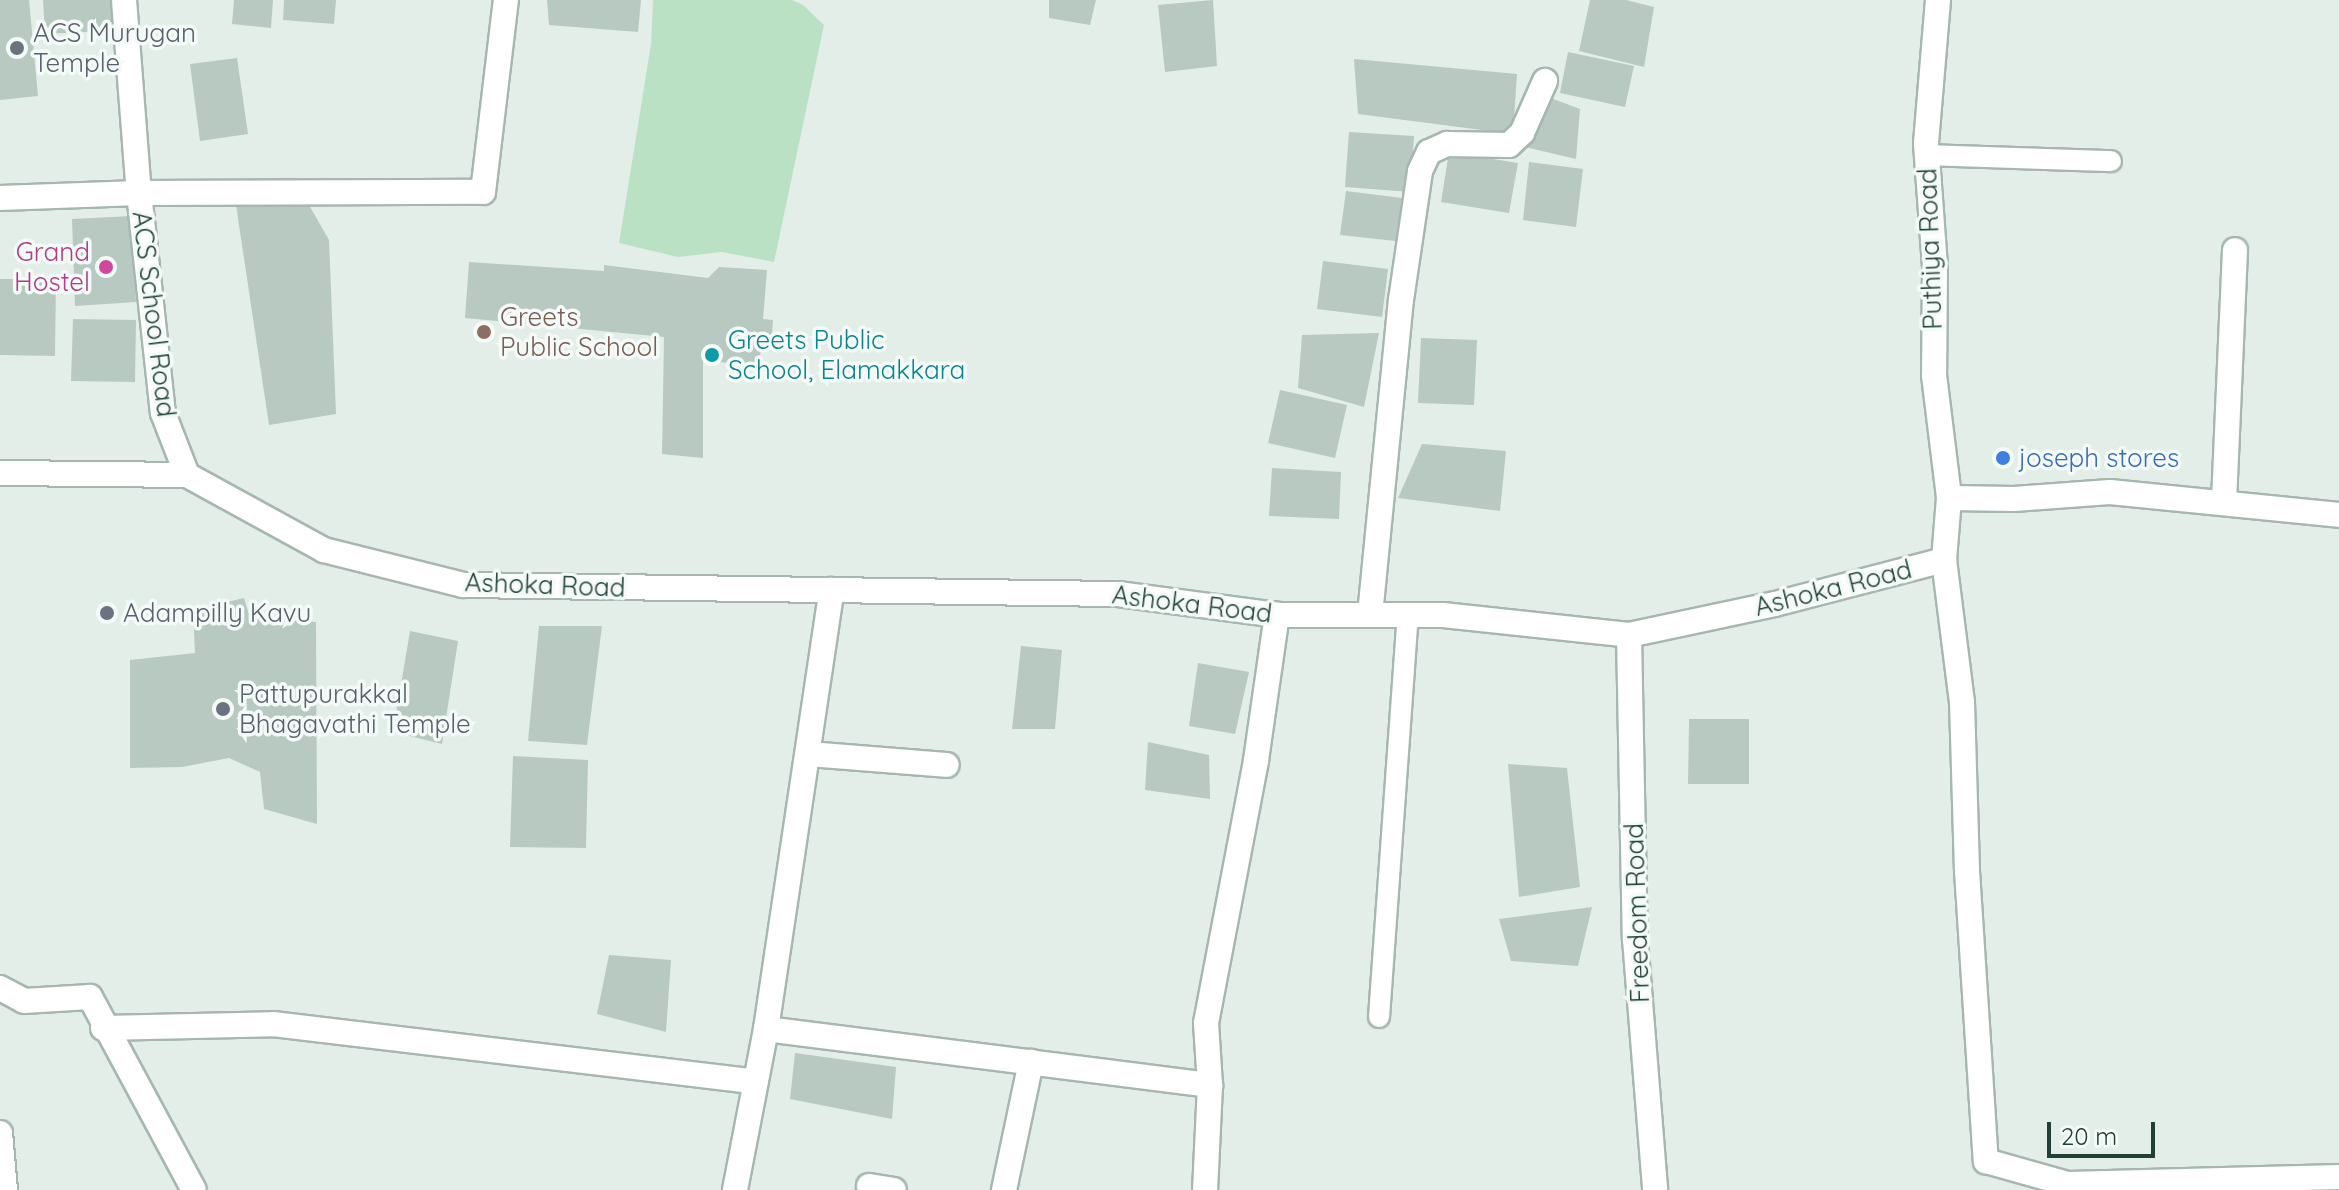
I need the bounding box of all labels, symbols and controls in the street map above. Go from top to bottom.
place label: ACS Murugan Temple [33,17,196,78]
marker: ACS Murugan Temple [8,39,26,57]
street label: Puthiya Road [1912,168,1948,330]
street label: ACS School Road [126,209,182,419]
place label: Grand Hostel [14,236,90,298]
marker: Grand Hostel [97,258,115,276]
place label: Greets Public School [500,301,658,362]
marker: Greets Public School [475,323,493,341]
place label: Greets Public School, Elamakkara [728,324,965,386]
marker: Greets Public School, Elamakkara [703,346,721,364]
place label: joseph stores [2019,442,2179,474]
marker: joseph stores [1994,449,2012,467]
street label: Ashoka Road [1751,553,1915,623]
street label: Ashoka Road [464,567,626,603]
street label: Ashoka Road [1110,579,1274,629]
place label: Adampilly Kavu [123,597,311,629]
marker: Adampilly Kavu [98,604,116,622]
place label: Pattupurakkal Bhagavathi Temple [239,678,471,740]
marker: Pattupurakkal Bhagavathi Temple [214,700,232,718]
street label: Freedom Road [1618,822,1656,1004]
scale bar [2051,1106,2159,1156]
text: 20 m [2061,1121,2117,1151]

